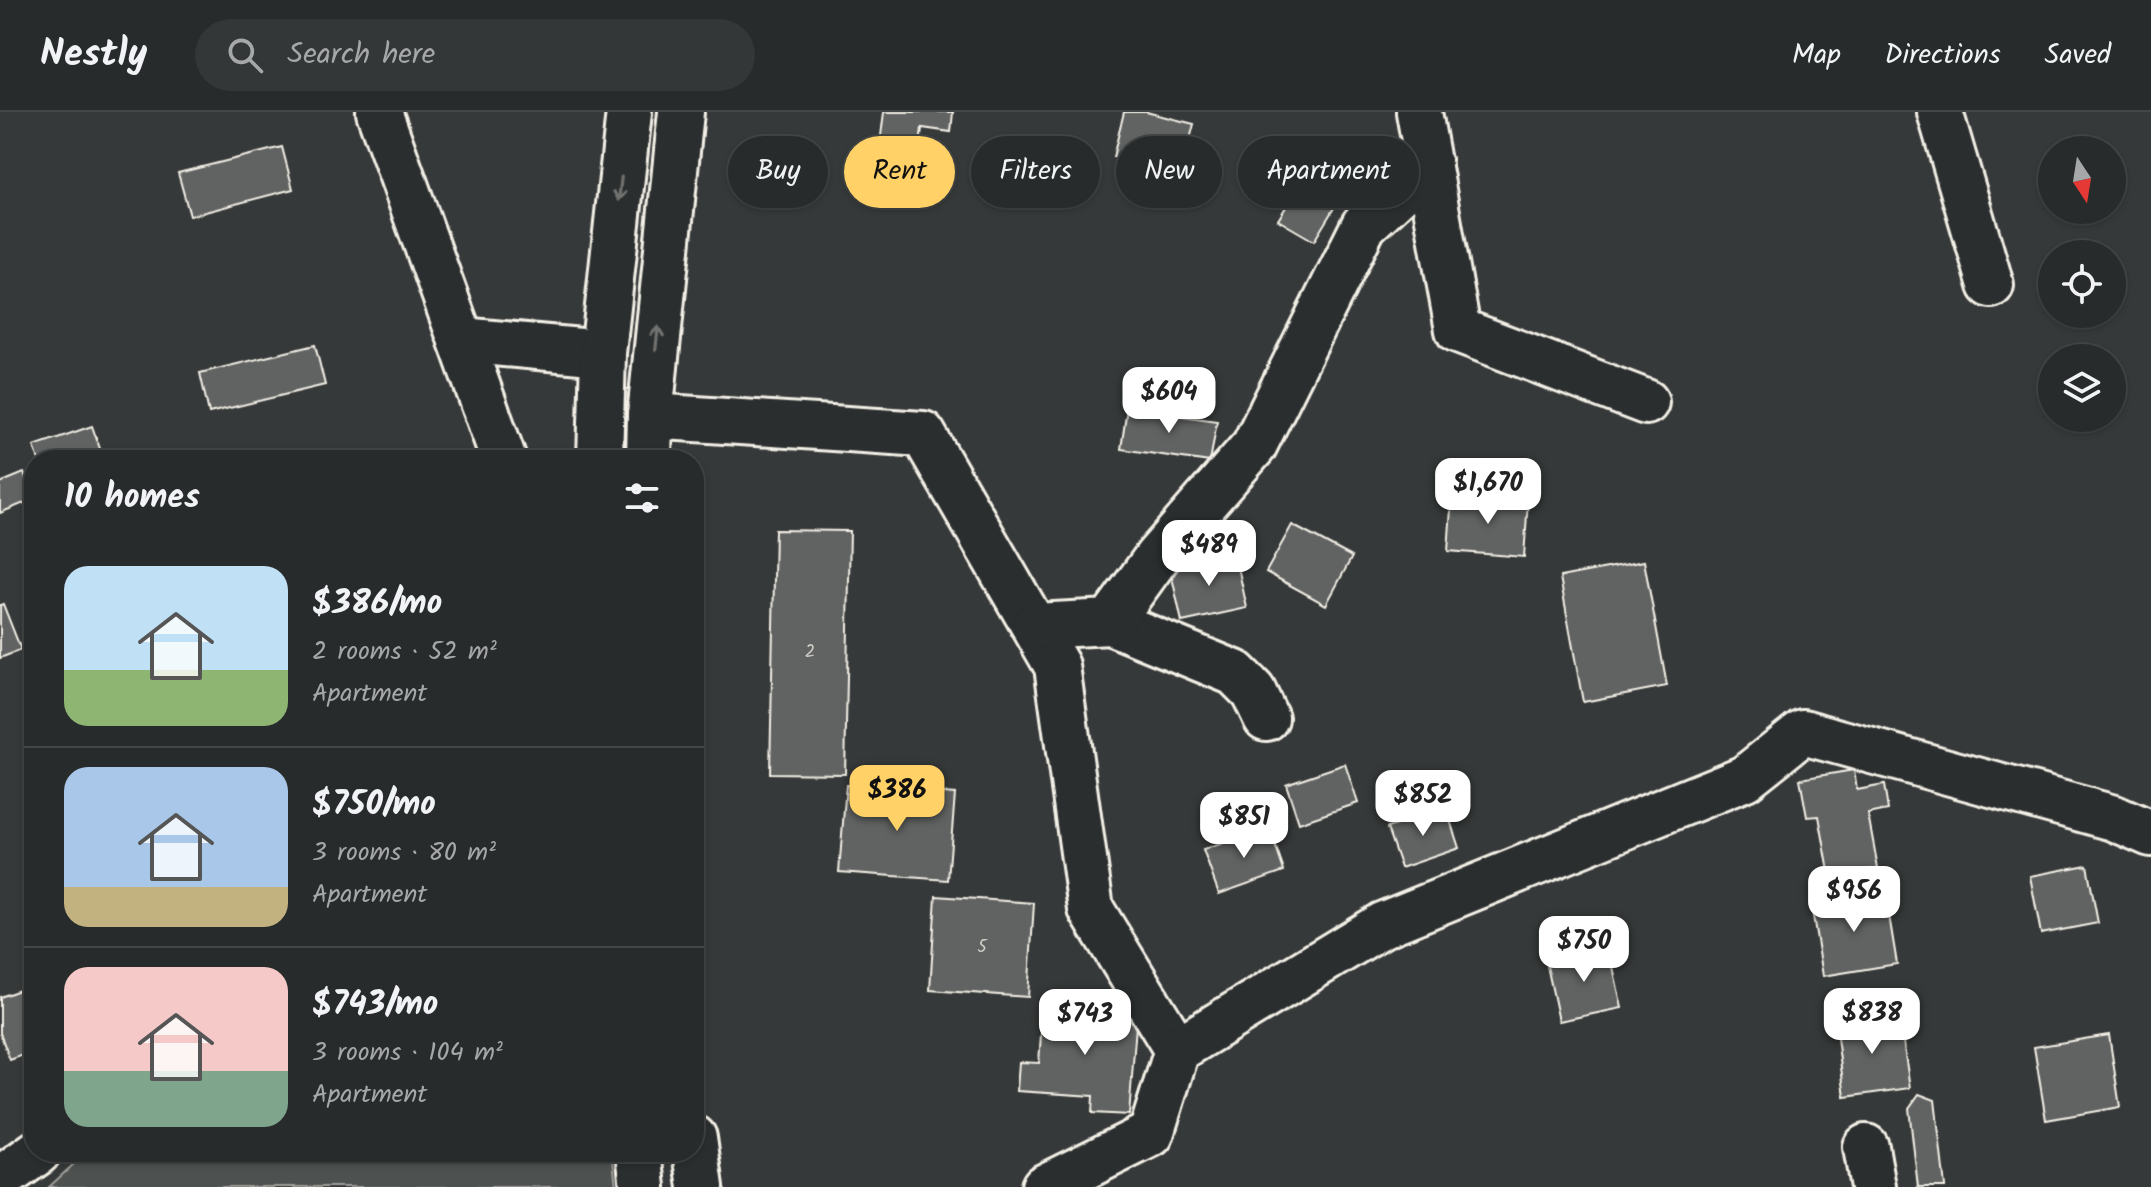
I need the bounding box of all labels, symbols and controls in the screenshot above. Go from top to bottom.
search box [195,19,755,91]
text: Nestly [40,25,147,85]
text: Search here [287,31,435,79]
icon: search [223,33,267,77]
text: Map [1792,33,1841,78]
text: Directions [1885,33,2001,78]
text: Saved [2045,33,2111,78]
chip: Buy [728,136,828,208]
chip: Rent [844,136,955,208]
chip: Filters [971,136,1100,208]
chip: New [1116,136,1222,208]
chip: Apartment [1238,136,1419,208]
north arrow [2038,136,2126,224]
map controls [2038,136,2126,432]
one-way arrow [613,176,628,202]
button: locate [2038,240,2126,328]
one-way arrow [650,325,665,352]
button: layers [2038,344,2126,432]
pin: $604 [1122,367,1216,435]
text: $604 [1141,372,1198,414]
pin: $1,670 [1423,458,1553,526]
text: $1,670 [1453,463,1523,505]
text: 10 homes [64,471,200,525]
icon: filters [620,476,664,520]
pin: $489 [1162,520,1256,588]
text: $489 [1180,525,1238,567]
text: $386/mo [312,577,442,631]
icon: home [128,598,224,694]
text: 2 rooms · 52 m² [312,631,497,673]
house number: 2 [805,638,815,667]
text: Apartment [312,673,427,715]
pin: $386 [850,765,944,833]
text: $386 [867,770,927,812]
pin: $852 [1376,770,1470,838]
text: $852 [1393,775,1453,817]
text: $750/mo [312,778,436,832]
pin: $851 [1197,792,1291,860]
text: $851 [1218,797,1270,839]
icon: home [128,799,224,895]
text: 3 rooms · 80 m² [312,832,496,874]
pin: $956 [1807,866,1901,934]
text: $956 [1826,871,1882,913]
text: Apartment [312,874,427,916]
pin: $750 [1537,916,1631,984]
text: $750 [1557,921,1611,963]
house number: 5 [977,933,988,962]
text: $743/mo [312,978,438,1032]
pin: $838 [1825,988,1919,1056]
pin: $743 [1038,989,1132,1057]
text: $838 [1842,993,1902,1035]
text: $743 [1057,994,1113,1036]
icon: home [128,999,224,1095]
text: 3 rooms · 104 m² [312,1032,503,1074]
text: Apartment [312,1074,427,1116]

